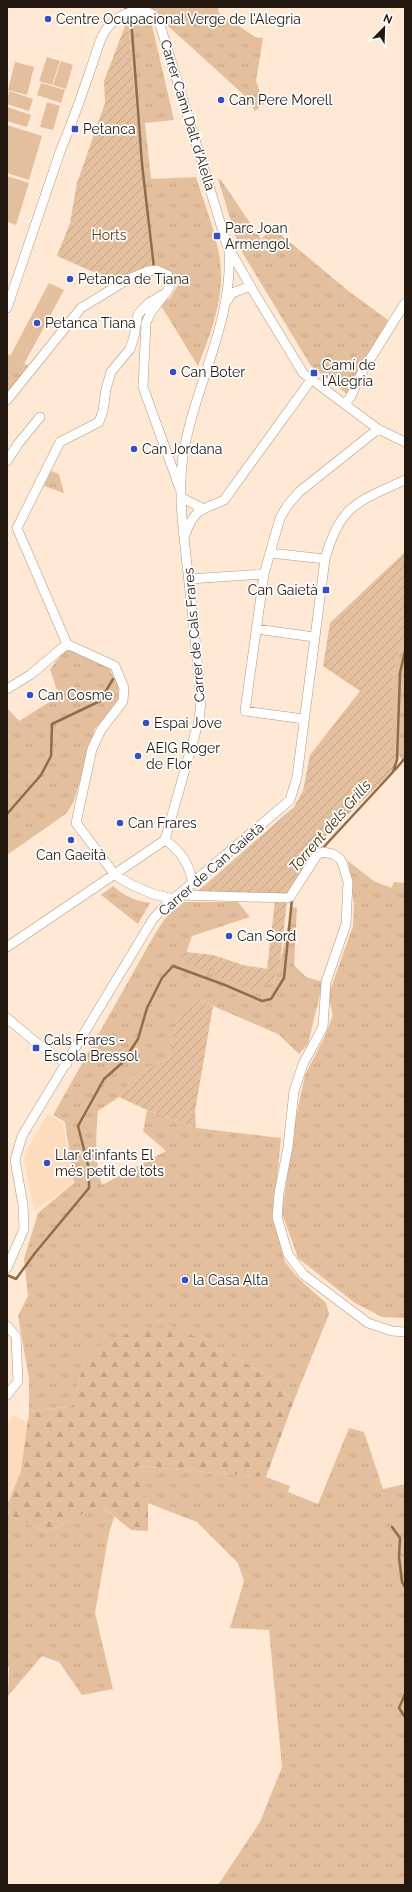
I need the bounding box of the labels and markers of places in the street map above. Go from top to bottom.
place label: Centre Ocupacional Verge de l'Alegria [56,11,301,27]
marker: Centre Ocupacional Verge de l'Alegria [43,14,53,24]
place label: Can Pere Morell [229,92,332,108]
marker: Can Pere Morell [216,95,226,105]
place label: Petanca [83,121,136,137]
marker: Petanca [70,124,80,134]
place label: Parc Joan Armengol [225,220,290,252]
marker: Parc Joan Armengol [212,231,222,241]
place label: Petanca de Tiana [78,271,189,287]
marker: Petanca de Tiana [65,274,75,284]
place label: Petanca Tiana [45,315,136,331]
marker: Petanca Tiana [32,318,42,328]
place label: Camí de l'Alegria [322,357,376,389]
place label: Can Boter [181,364,245,380]
marker: Can Boter [168,367,178,377]
marker: Camí de l'Alegria [309,368,319,378]
place label: Can Jordana [142,441,222,457]
marker: Can Jordana [129,444,139,454]
place label: Can Gaietà [248,582,318,598]
marker: Can Gaietà [321,585,331,595]
place label: Can Cosme [38,687,113,703]
marker: Can Cosme [25,690,35,700]
place label: Espai Jove [154,715,222,731]
marker: Espai Jove [141,718,151,728]
place label: AEIG Roger de Flor [146,740,220,772]
marker: AEIG Roger de Flor [133,751,143,761]
place label: Can Frares [128,815,197,831]
marker: Can Frares [115,818,125,828]
marker: Can Gaeità [66,835,76,845]
place label: Can Gaeità [36,847,106,863]
place label: Can Sord [237,928,296,944]
marker: Can Sord [224,931,234,941]
place label: Cals Frares - Escola Bressol [44,1032,138,1064]
marker: Cals Frares - Escola Bressol [31,1043,41,1053]
place label: Llar d'infants El més petit de tots [55,1147,164,1179]
marker: Llar d'infants El més petit de tots [42,1158,52,1168]
place label: la Casa Alta [193,1272,268,1288]
marker: la Casa Alta [180,1275,190,1285]

